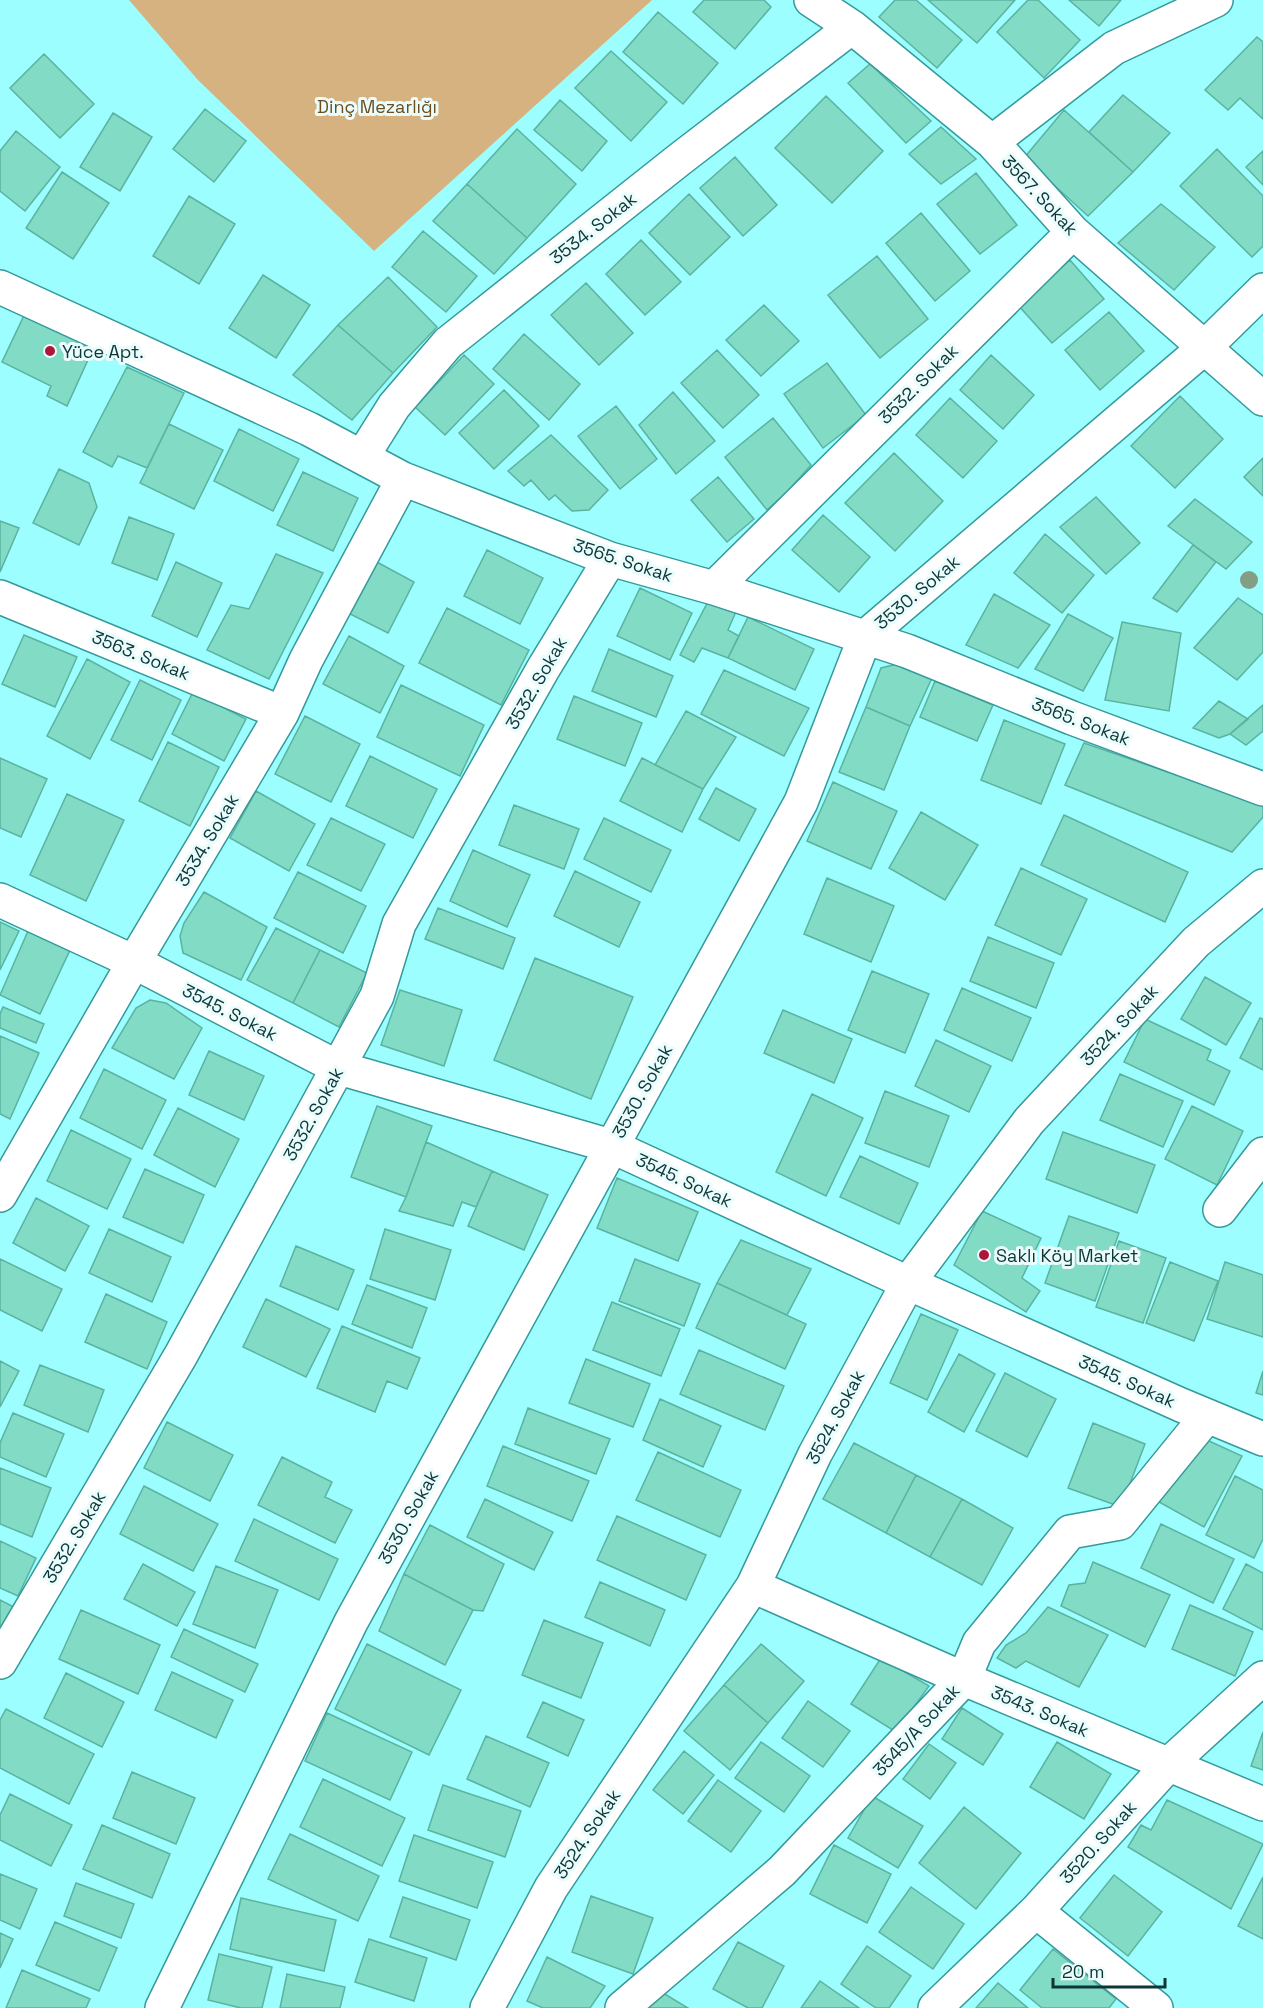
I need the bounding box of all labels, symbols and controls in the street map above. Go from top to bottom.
park label: Dinç Mezarlığı [317,95,437,118]
street label: 3567. Sokak [997,150,1083,240]
street label: 3534. Sokak [545,187,641,269]
street label: 3532. Sokak [873,339,963,429]
place label: Yüce Apt. [62,340,144,363]
marker: Yüce Apt. [43,344,57,358]
street label: 3565. Sokak [570,533,676,587]
street label: 3530. Sokak [870,550,964,634]
street label: 3563. Sokak [89,625,194,685]
street label: 3532. Sokak [500,632,572,734]
street label: 3565. Sokak [1028,692,1134,750]
street label: 3534. Sokak [170,789,244,891]
street label: 3545. Sokak [178,978,282,1046]
street label: 3524. Sokak [1075,979,1163,1071]
street label: 3530. Sokak [607,1040,677,1142]
street label: 3532. Sokak [278,1063,348,1165]
street label: 3545. Sokak [632,1148,736,1213]
place label: Saklı Köy Market [996,1244,1138,1267]
marker: Saklı Köy Market [977,1248,991,1262]
street label: 3545. Sokak [1075,1349,1179,1413]
street label: 3524. Sokak [801,1366,870,1468]
street label: 3530. Sokak [373,1466,443,1568]
street label: 3532. Sokak [37,1486,111,1587]
street label: 3545/A Sokak [867,1679,965,1781]
street label: 3543. Sokak [988,1680,1093,1742]
street label: 3524. Sokak [549,1784,626,1883]
street label: 3520. Sokak [1055,1795,1142,1888]
scale bar [1053,1951,1166,1989]
text: 20 m [1062,1960,1105,1983]

